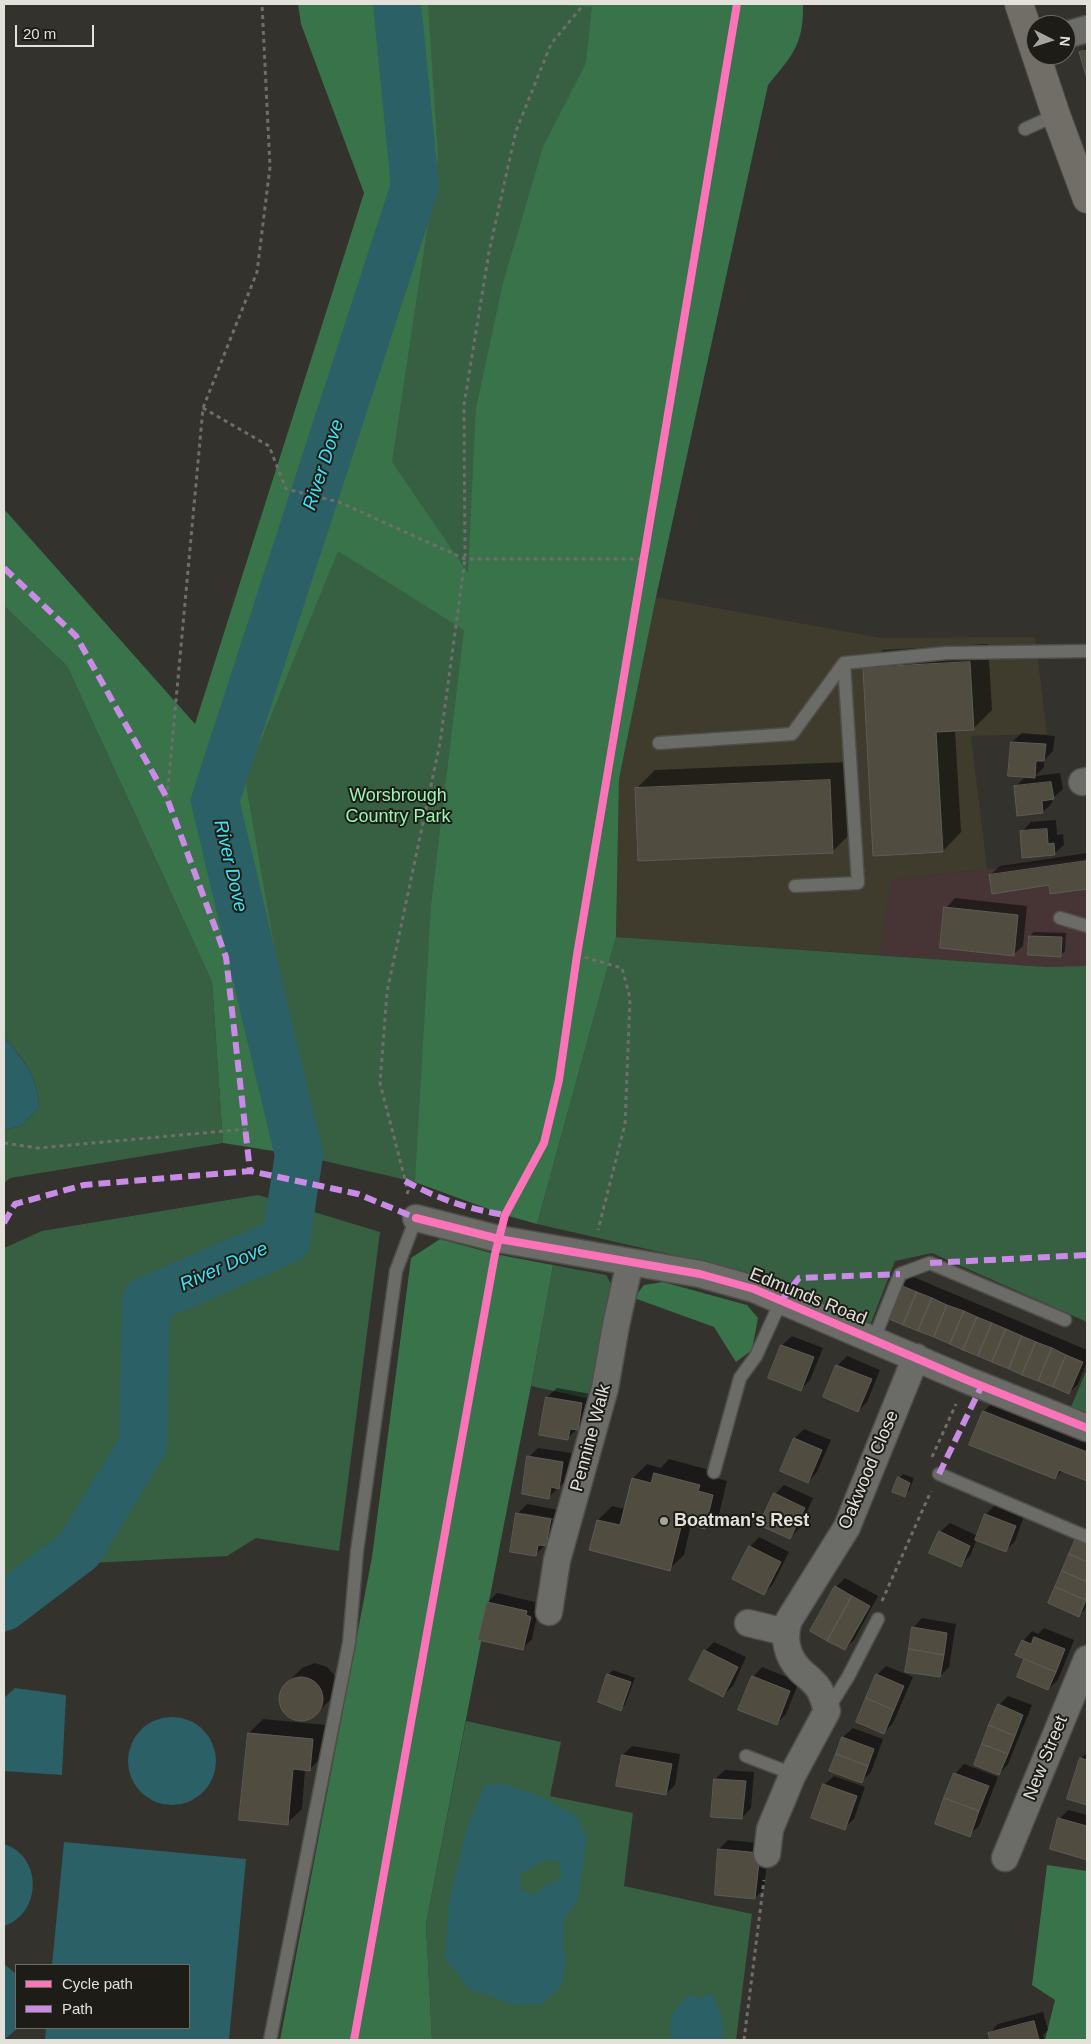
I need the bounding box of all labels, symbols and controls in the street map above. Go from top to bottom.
scale bar [18,15,96,47]
north arrow [1026,15,1076,65]
text: 20 m [23,25,56,42]
text: N [1057,35,1073,47]
water label: River Dove [299,417,349,513]
park label: Worsbrough Country Park [345,785,451,828]
water label: River Dove [208,818,252,914]
water label: River Dove [176,1237,272,1297]
street label: Edmunds Road [746,1264,870,1330]
street label: Pennine Walk [566,1382,616,1494]
street label: Oakwood Close [834,1407,904,1533]
place label: Boatman's Rest [674,1510,809,1532]
marker: Boatman's Rest [658,1515,670,1527]
street label: New Street [1019,1713,1073,1803]
legend [15,1964,190,2029]
text: Cycle path [62,1975,133,1992]
text: Path [62,2000,93,2017]

